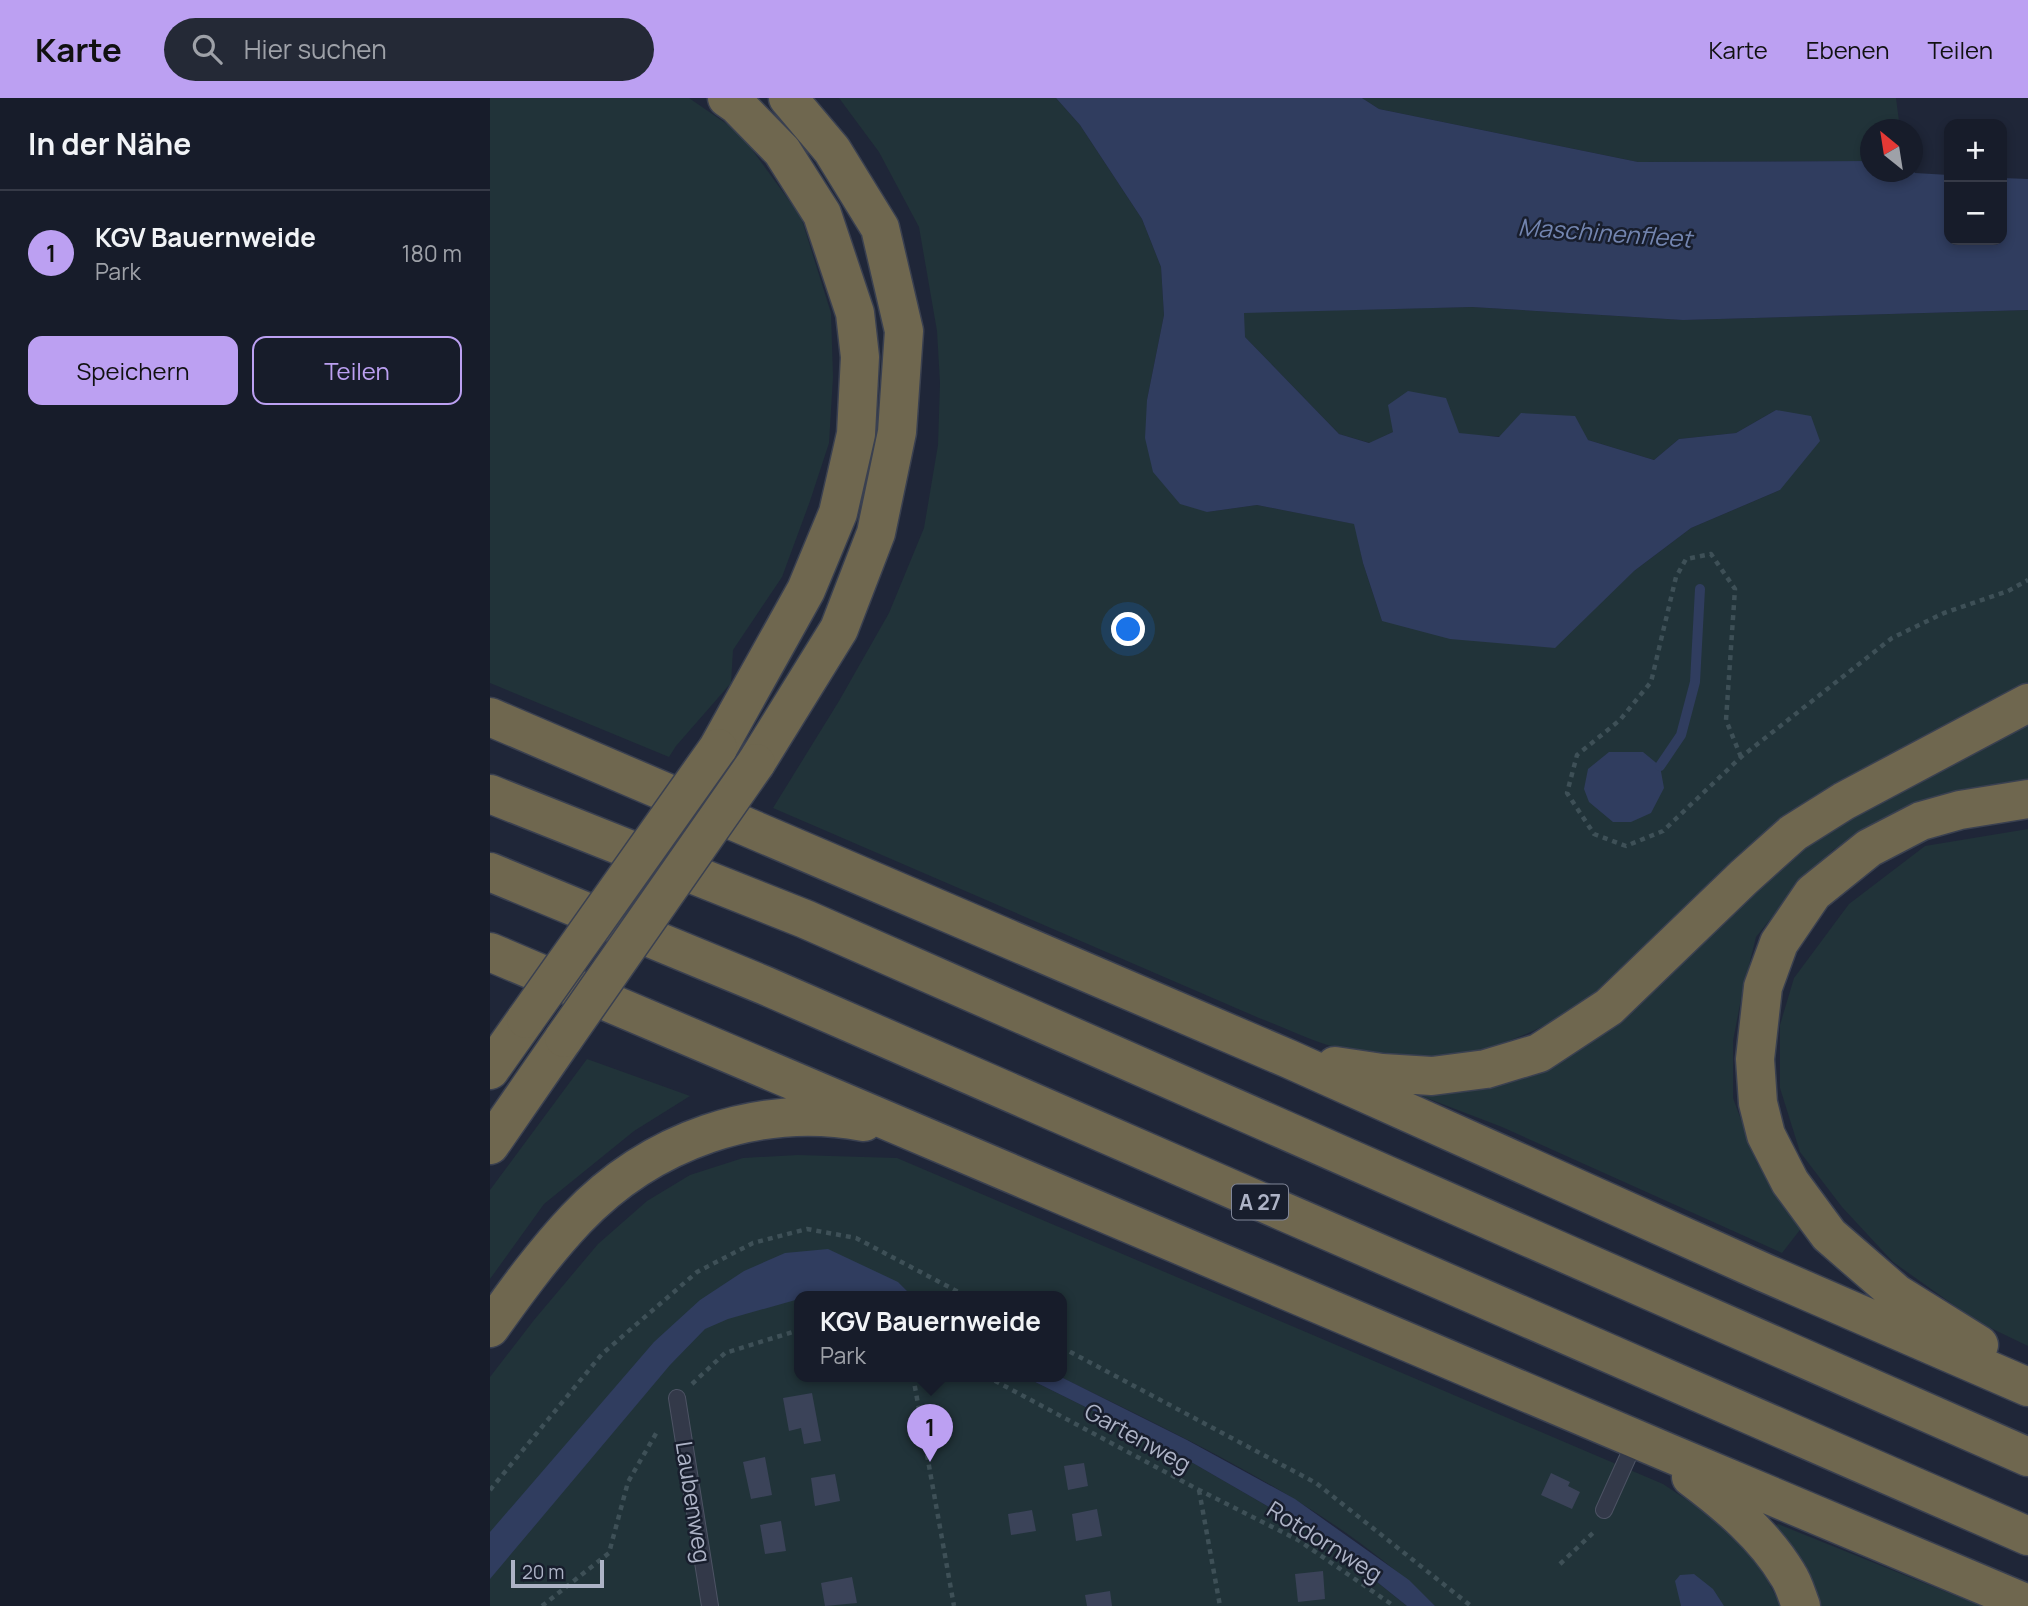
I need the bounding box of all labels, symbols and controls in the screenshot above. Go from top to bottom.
search box [164,18,654,81]
text: Karte [35,27,122,72]
icon: search [188,30,226,68]
text: Hier suchen [244,31,387,67]
text: Karte [1708,33,1768,66]
text: Ebenen [1806,33,1889,66]
text: Teilen [1927,33,1993,66]
north arrow [1860,119,1923,182]
map controls [1944,119,2007,245]
button: + [1944,119,2007,182]
text: In der Nähe [28,123,191,164]
button: − [1944,182,2007,245]
water label: Maschinenfleet [1517,209,1695,255]
text: KGV Bauernweide [95,219,316,255]
text: 1 [46,237,56,269]
text: 180 m [402,237,462,269]
text: Park [95,255,141,287]
button: Speichern [28,336,238,405]
button: Teilen [252,336,462,405]
your location [1111,612,1145,646]
road number: A 27 [1232,1184,1288,1220]
popup [794,1291,1067,1382]
text: KGV Bauernweide [820,1303,1041,1339]
text: Park [820,1339,866,1371]
street label: Gartenweg [1079,1395,1197,1479]
pin: 1 [907,1404,953,1462]
street label: Laubenweg [669,1439,719,1565]
street label: Rotdornweg [1261,1493,1389,1589]
scale bar [511,1557,604,1589]
text: 20 m [522,1559,564,1585]

